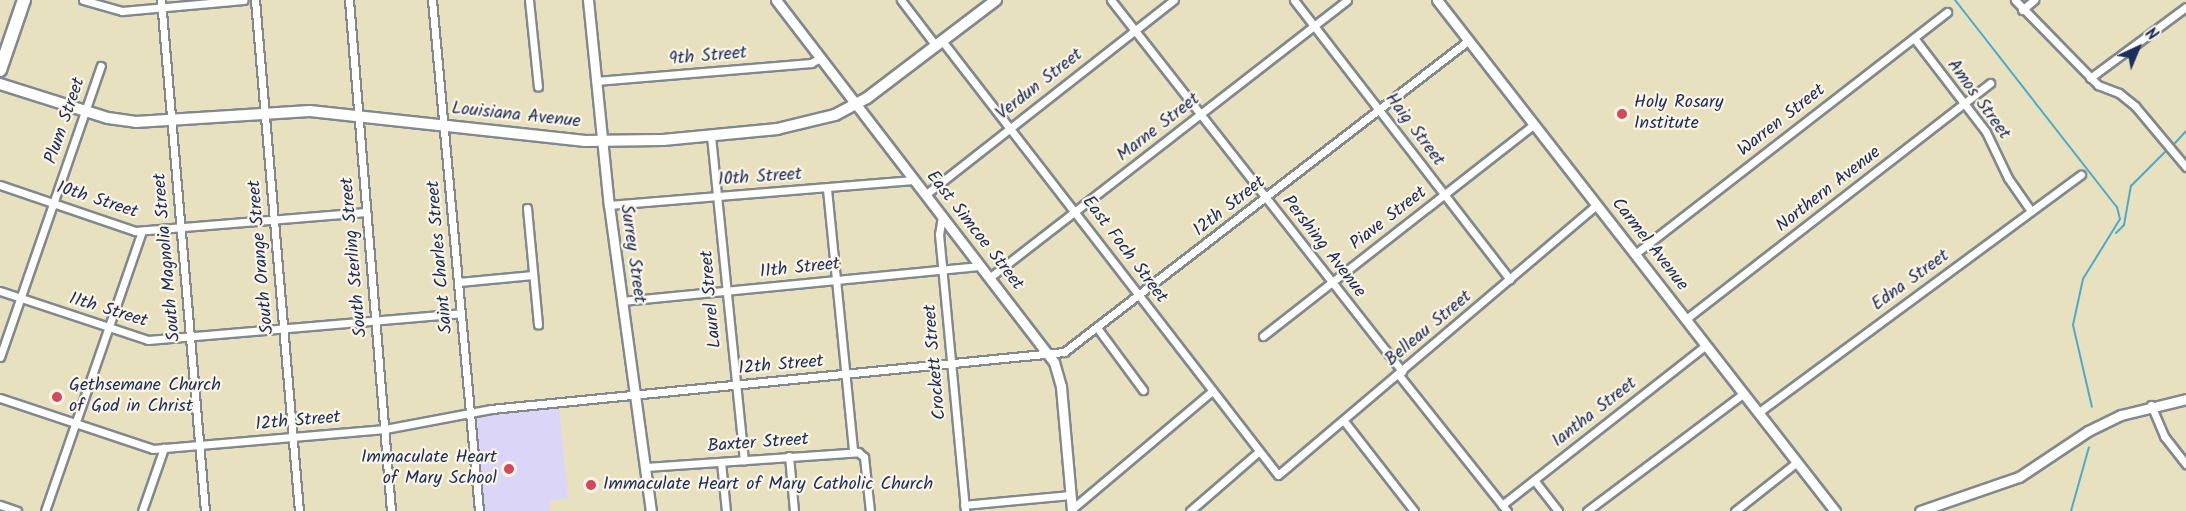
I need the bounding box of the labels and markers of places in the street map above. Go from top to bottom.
place label: Holy Rosary Institute [1634,93,1723,136]
marker: Holy Rosary Institute [1615,107,1629,121]
place label: Gethsemane Church of God in Christ [69,376,221,418]
marker: Gethsemane Church of God in Christ [50,390,64,404]
place label: Immaculate Heart of Mary School [361,448,497,490]
marker: Immaculate Heart of Mary School [502,462,516,476]
place label: Immaculate Heart of Mary Catholic Church [603,474,933,496]
marker: Immaculate Heart of Mary Catholic Church [584,478,598,492]

